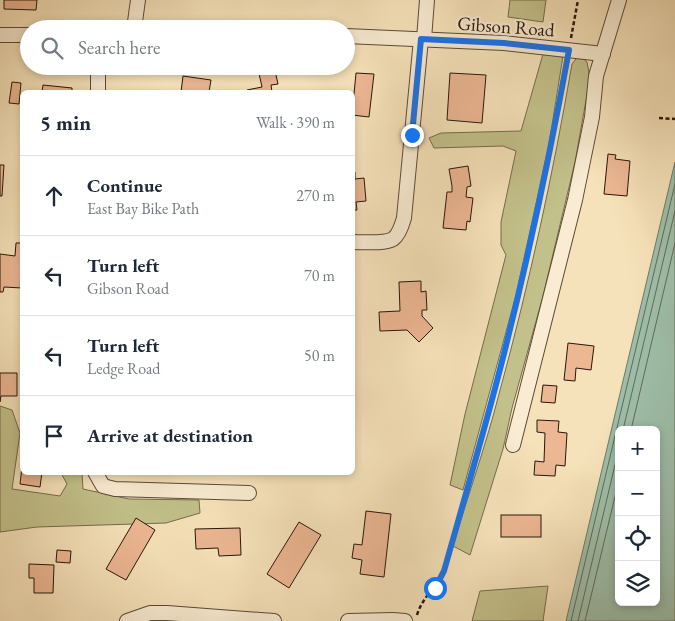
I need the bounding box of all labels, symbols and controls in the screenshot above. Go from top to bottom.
street label: Gibson Road [456,11,556,42]
search box [20,20,355,75]
icon: search [38,34,66,62]
text: Search here [78,35,160,60]
text: 5 min [40,109,91,136]
text: Walk · 390 m [256,112,335,133]
route end [401,124,424,147]
text: Continue [87,173,162,198]
icon: ahead [40,182,68,210]
text: 270 m [296,185,335,206]
text: East Bay Bike Path [87,198,199,219]
text: Turn left [87,253,159,278]
icon: left [40,262,68,290]
text: 70 m [304,265,335,286]
text: Gibson Road [87,278,169,299]
text: Turn left [87,333,159,358]
icon: left [40,342,68,370]
text: 50 m [304,345,335,366]
text: Ledge Road [87,358,160,379]
icon: arrive [40,422,68,450]
text: Arrive at destination [87,423,253,448]
map controls [615,426,660,606]
button: + [615,426,660,471]
button: − [615,471,660,516]
button: locate [615,516,660,561]
button: layers [615,561,660,606]
route start [424,577,447,600]

